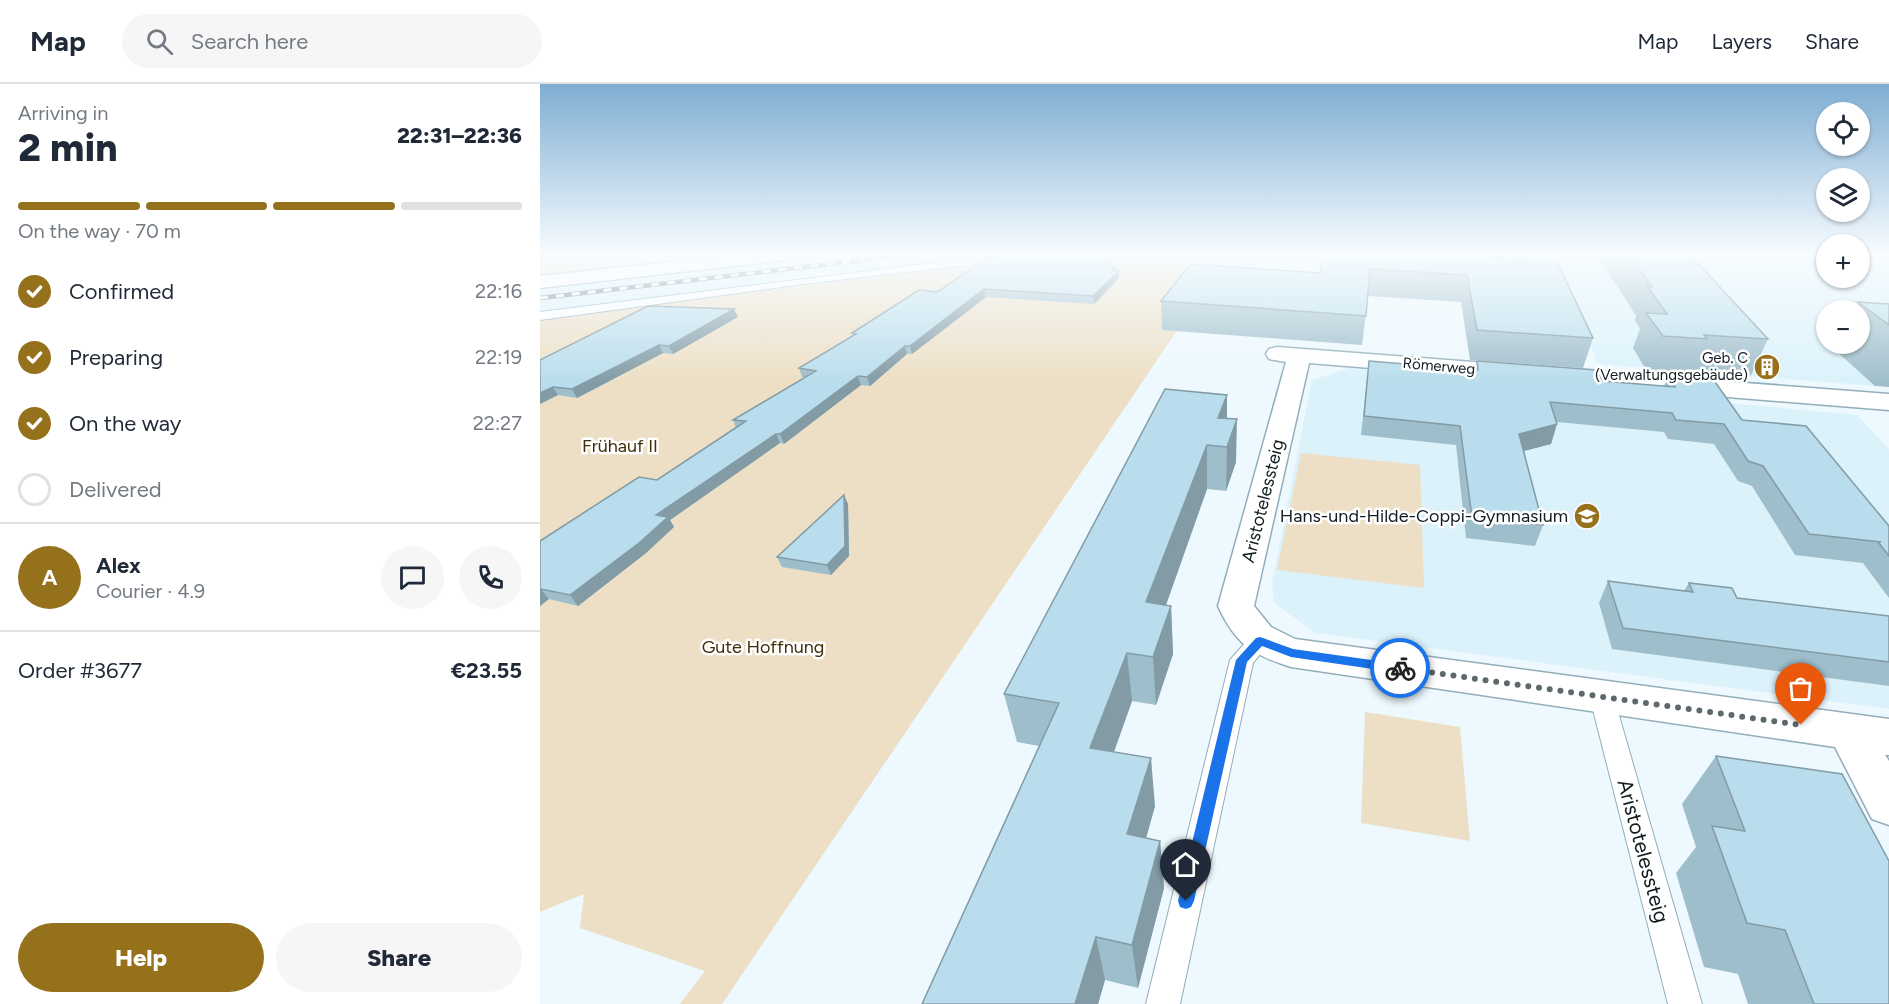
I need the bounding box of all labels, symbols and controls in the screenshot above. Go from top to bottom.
search box [122,14,542,68]
text: Map [30,24,86,58]
icon: search [143,25,176,58]
text: Search here [191,28,308,55]
text: Map [1638,29,1678,54]
text: Layers [1711,29,1772,54]
text: Share [1805,29,1859,54]
text: Arriving in [18,101,108,125]
map controls [1816,102,1870,354]
button: locate [1816,102,1870,156]
text: 22:31–22:36 [397,122,522,149]
text: 2 min [18,124,118,171]
button: layers [1816,168,1870,222]
text: On the way · 70 m [18,219,181,243]
button: + [1816,234,1870,288]
icon: check [18,275,51,308]
text: Confirmed [69,278,174,305]
text: 22:16 [475,279,522,303]
button: − [1816,300,1870,354]
icon: check [18,341,51,374]
text: Preparing [69,344,163,371]
text: 22:19 [475,345,522,369]
place label: Geb. C (Verwaltungsgebäude) [1595,349,1748,384]
building icon: Geb. C (Verwaltungsgebäude) [1752,352,1782,382]
street label: Römerweg [1402,354,1476,378]
icon: check [18,407,51,440]
text: On the way [69,410,181,437]
text: 22:27 [473,411,522,435]
park label: Frühauf II [582,435,658,457]
street label: Aristotelessteig [1237,437,1289,565]
text: Delivered [69,476,162,503]
school or university icon: Hans-und-Hilde-Coppi-Gymnasium [1572,501,1602,531]
place label: Hans-und-Hilde-Coppi-Gymnasium [1280,505,1568,527]
button: chat [381,546,444,609]
button: phone [459,546,522,609]
text: Alex [96,552,141,579]
text: A [42,564,57,591]
text: Courier · 4.9 [96,579,205,603]
park label: Gute Hoffnung [702,636,824,658]
courier [1370,638,1430,698]
icon: bike [1384,652,1417,685]
text: Order #3677 [18,657,142,684]
text: €23.55 [451,657,522,684]
pin [1775,663,1826,725]
icon: bag [1784,672,1817,705]
street label: Aristotelessteig [1612,776,1675,925]
pin [1160,839,1211,901]
icon: home [1169,848,1202,881]
button: Help [18,923,264,992]
button: Share [276,923,522,992]

